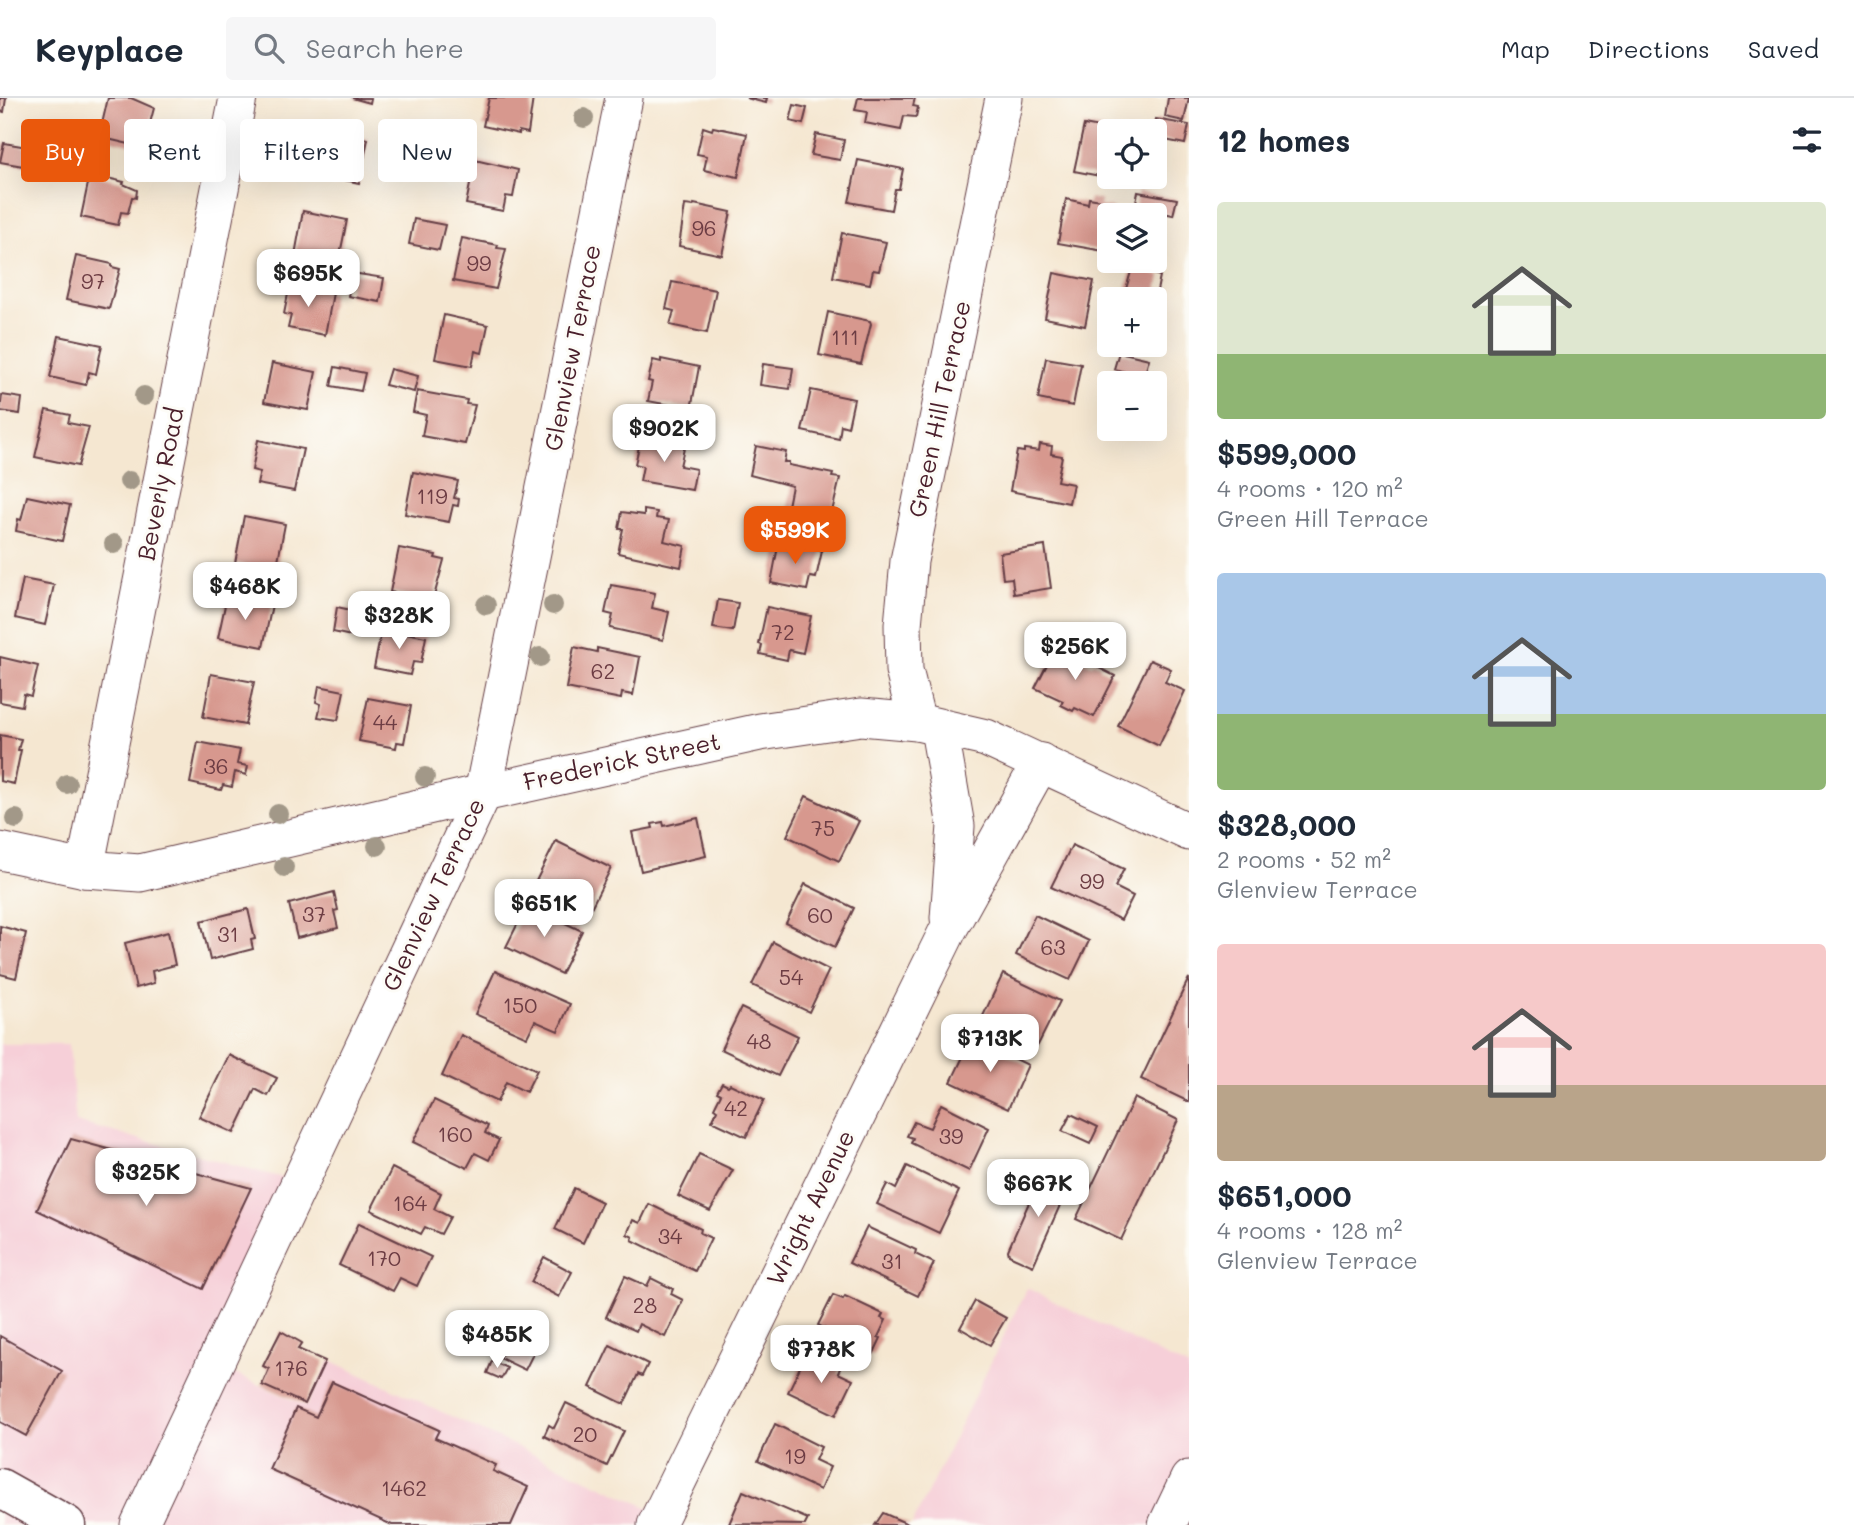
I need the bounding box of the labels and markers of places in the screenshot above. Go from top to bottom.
pin: $695K [259,250,357,309]
pin: $902K [615,404,713,464]
pin: $599K [746,506,844,566]
pin: $468K [196,562,294,622]
pin: $328K [350,592,448,651]
pin: $256K [1026,622,1124,682]
pin: $651K [495,880,593,939]
pin: $713K [941,1014,1039,1074]
pin: $325K [97,1148,195,1208]
pin: $667K [989,1160,1087,1219]
pin: $485K [448,1310,546,1370]
pin: $778K [772,1326,870,1385]

